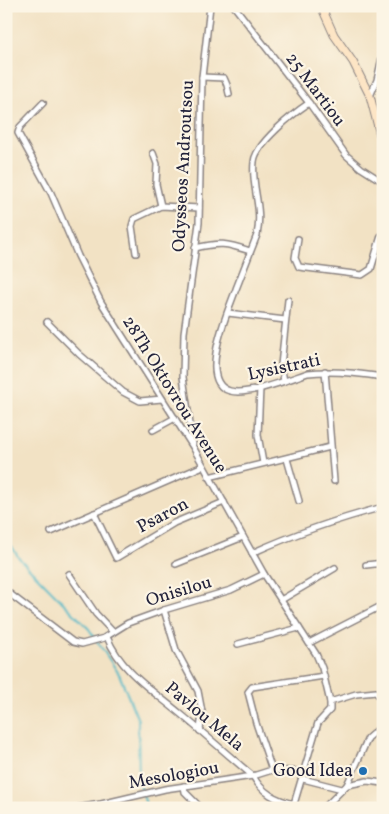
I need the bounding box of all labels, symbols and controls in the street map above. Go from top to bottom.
street label: 25 Martiou [279,48,351,132]
street label: Odysseos Androutsou [167,79,201,253]
street label: 28Th Oktovrou Avenue [115,312,233,478]
street label: Lysistrati [245,348,323,388]
street label: Psaron [133,492,193,540]
street label: Onisilou [143,570,215,614]
street label: Pavlou Mela [159,676,249,758]
street label: Mesologiou [127,756,221,796]
place label: Good Idea [273,759,353,784]
marker: Good Idea [357,765,369,777]

